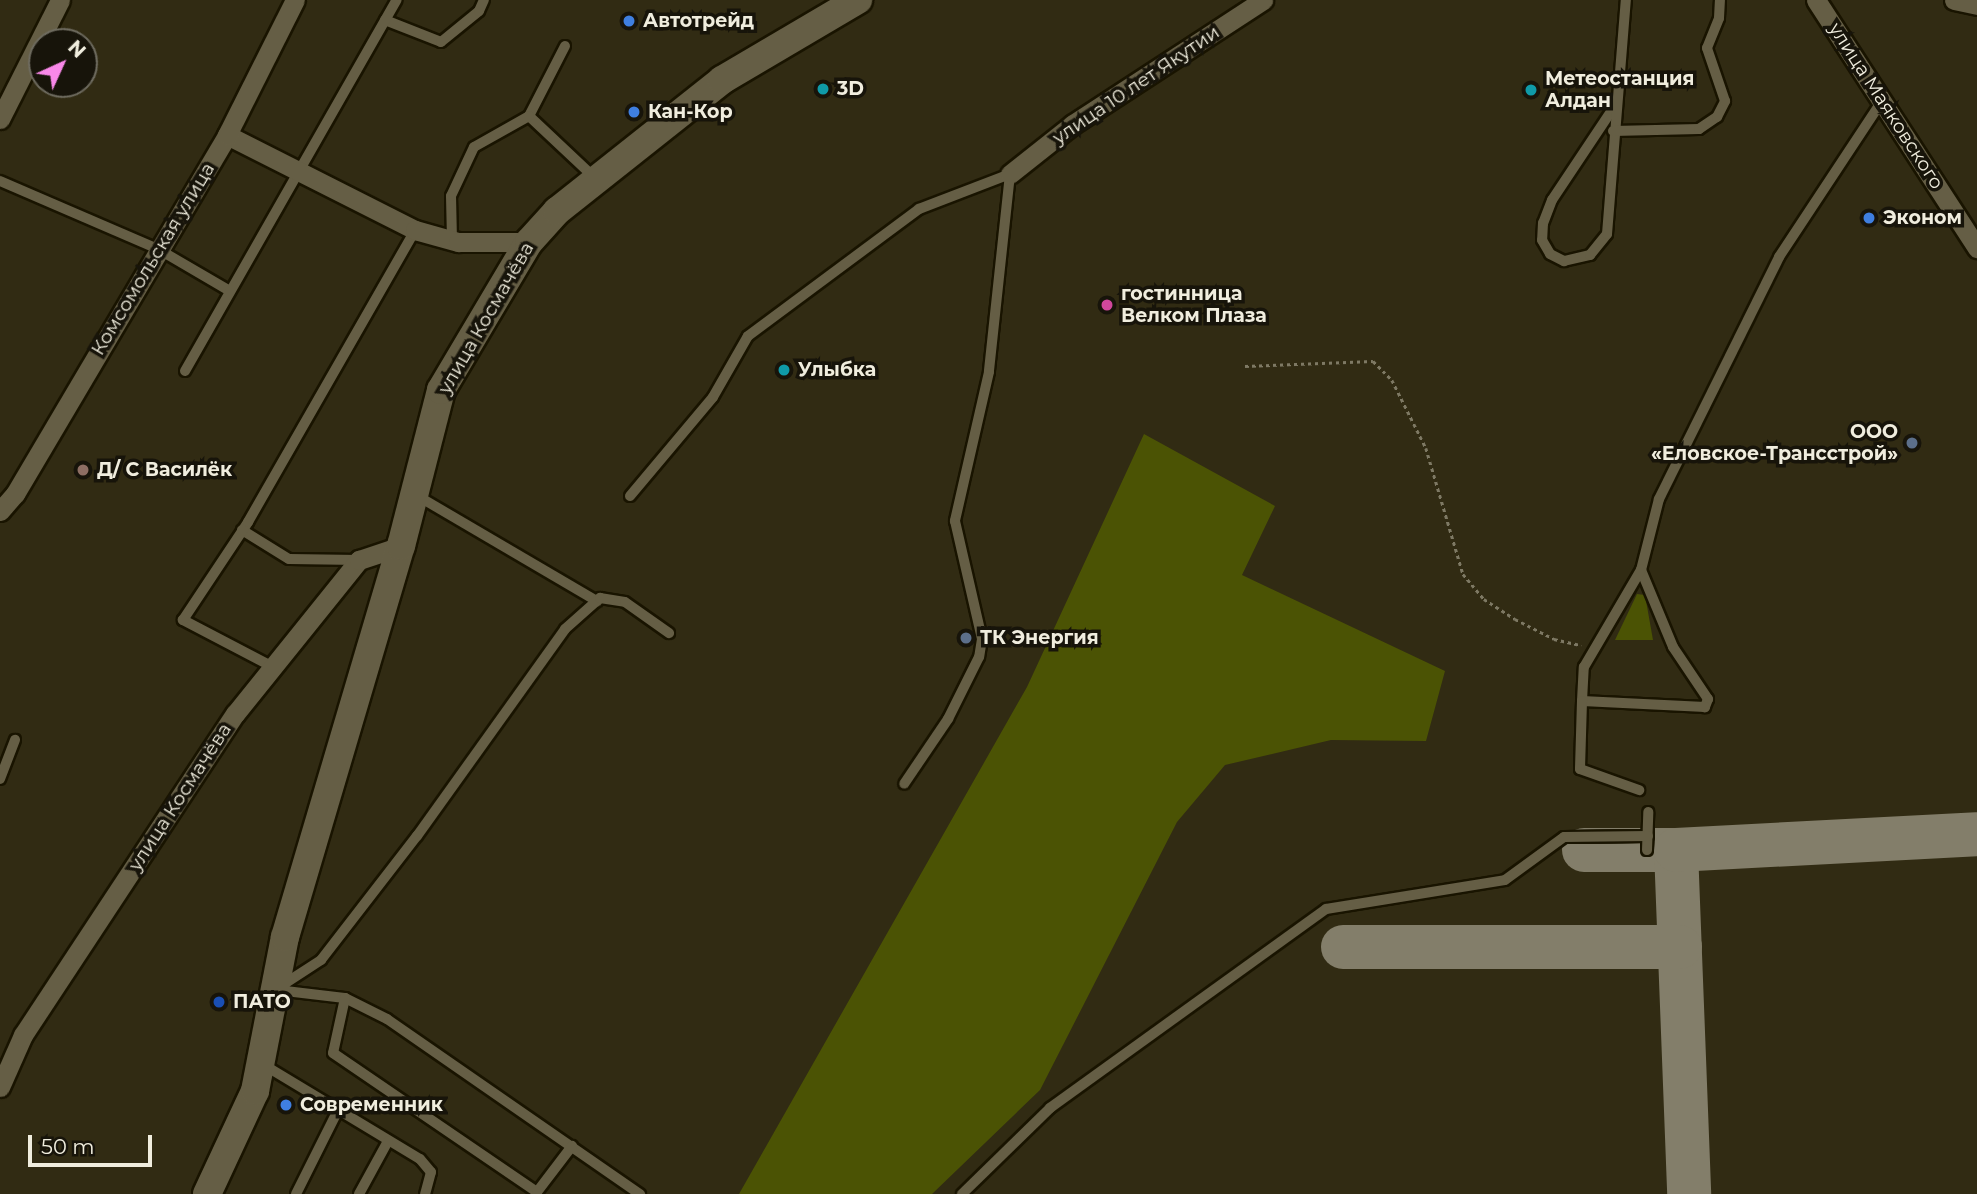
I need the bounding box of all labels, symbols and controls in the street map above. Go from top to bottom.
place label: Автотрейд [643,10,754,32]
marker: Автотрейд [621,13,637,29]
street label: улица Маяковского [1824,19,1948,193]
street label: улица 10 лет Якутии [1048,21,1224,149]
north arrow [28,28,98,98]
text: N [63,36,90,63]
place label: Метеостанция Алдан [1545,68,1694,112]
place label: 3D [837,78,864,100]
marker: 3D [815,81,831,97]
marker: Метеостанция Алдан [1523,82,1539,98]
place label: Кан-Кор [648,101,733,123]
marker: Кан-Кор [626,104,642,120]
street label: Комсомольская улица [86,159,220,359]
place label: Эконом [1883,207,1962,229]
marker: Эконом [1861,210,1877,226]
street label: улица Космачёва [433,238,539,398]
place label: гостинница Велком Плаза [1121,283,1267,327]
marker: гостинница Велком Плаза [1099,297,1115,313]
place label: Улыбка [798,359,876,381]
marker: Улыбка [776,362,792,378]
place label: ООО «Еловское-Трансстрой» [1651,421,1898,465]
marker: ООО «Еловское-Трансстрой» [1904,435,1920,451]
place label: Д/ С Василёк [97,459,232,481]
marker: Д/ С Василёк [75,462,91,478]
place label: ТК Энергия [980,627,1099,649]
marker: ТК Энергия [958,630,974,646]
street label: улица Космачёва [124,719,236,875]
place label: ПАТО [233,991,291,1013]
marker: ПАТО [211,994,227,1010]
place label: Современник [300,1094,443,1116]
marker: Современник [278,1097,294,1113]
scale bar [32,1120,156,1164]
text: 50 m [41,1134,95,1159]

